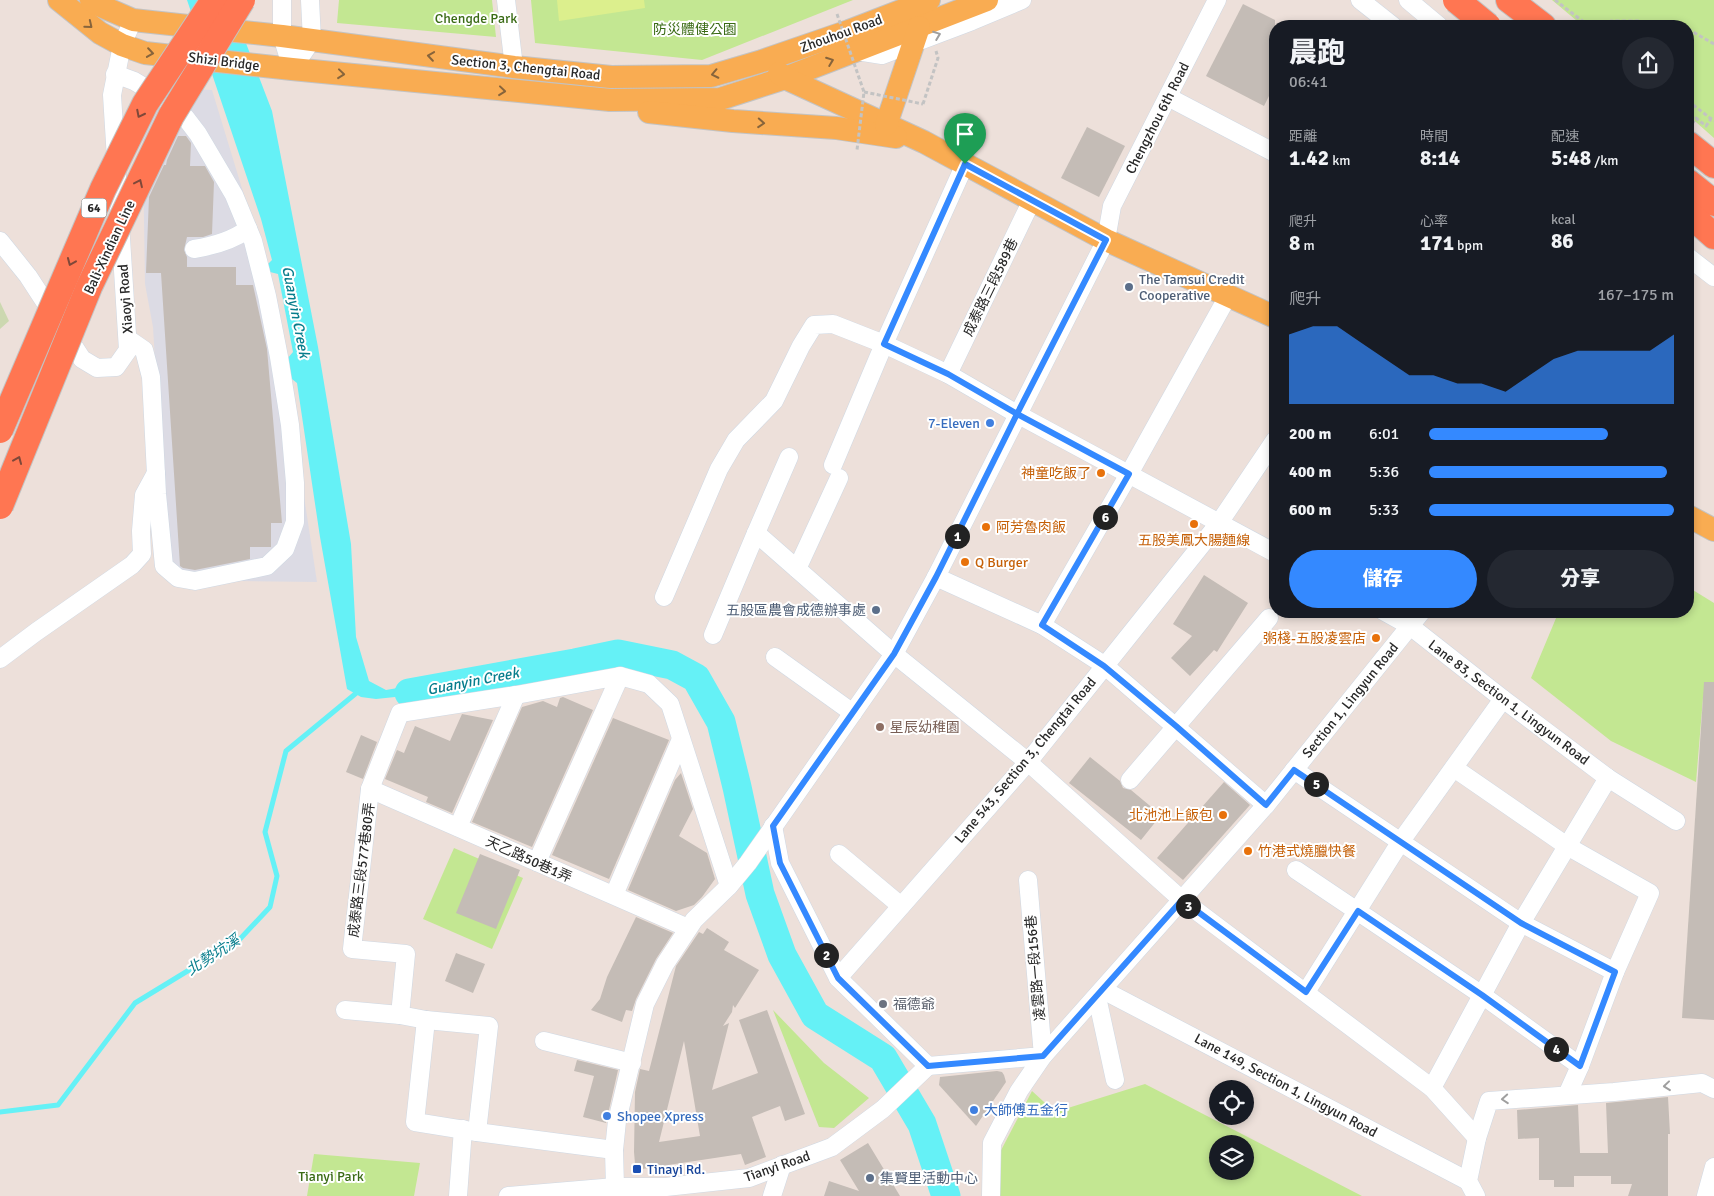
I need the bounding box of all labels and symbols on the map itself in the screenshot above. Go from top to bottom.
park label: Chengde Park [435,10,517,27]
street label: Zhouhou Road [798,11,885,56]
one-way arrow [83,19,92,27]
park label: 防災體健公園 [653,21,737,38]
one-way arrow [932,31,940,41]
one-way arrow [147,47,155,58]
street label: Shizi Bridge [187,49,261,74]
one-way arrow [427,51,435,62]
street label: Section 3, Chengtai Road [451,51,601,84]
one-way arrow [825,57,834,67]
street label: Chengzhou 6th Road [1122,60,1193,177]
one-way arrow [337,68,345,79]
one-way arrow [710,69,719,79]
one-way arrow [499,85,507,96]
one-way arrow [136,109,146,118]
pin [944,113,986,164]
one-way arrow [758,118,766,129]
one-way arrow [133,179,143,188]
street label: Bali-Xindian Line [80,197,139,297]
road number: 64 [82,198,106,218]
street label: 成泰路三段589巷 [959,236,1021,339]
one-way arrow [67,257,78,266]
street label: Xiaoyi Road [115,264,136,334]
water label: Guanyin Creek [278,265,314,361]
place label: The Tamsui Credit Cooperative [1139,271,1245,304]
marker: The Tamsui Credit Cooperative [1123,281,1135,293]
place label: 7-Eleven [928,415,980,432]
marker: 7-Eleven [984,417,996,429]
one-way arrow [11,456,22,465]
place label: 神童吃飯了 [1021,465,1091,482]
marker: 神童吃飯了 [1095,467,1107,479]
pin: 6 [1092,504,1118,530]
marker: 五股美鳳大腸麵線 [1188,518,1200,530]
place label: 阿芳魯肉飯 [996,519,1066,536]
marker: 阿芳魯肉飯 [980,521,992,533]
pin: 1 [944,524,970,548]
place label: 五股美鳳大腸麵線 [1138,532,1250,549]
place label: Q Burger [975,554,1029,571]
marker: Q Burger [959,556,971,568]
place label: 五股區農會成德辦事處 [726,602,866,619]
marker: 五股區農會成德辦事處 [870,604,882,616]
place label: 粥棧-五股凌雲店 [1263,630,1366,647]
marker: 粥棧-五股凌雲店 [1370,632,1382,644]
street label: Lane 83, Section 1, Lingyun Road [1425,636,1593,769]
street label: Section 1, Lingyun Road [1299,639,1402,761]
water label: Guanyin Creek [426,663,522,699]
street label: Lane 543, Section 3, Chengtai Road [951,674,1100,847]
place label: 星辰幼稚園 [890,719,960,736]
marker: 星辰幼稚園 [874,721,886,733]
pin: 5 [1304,772,1328,796]
street label: 成泰路三段577巷80弄 [345,802,378,938]
place label: 北池池上飯包 [1129,807,1213,824]
marker: 北池池上飯包 [1217,809,1229,821]
street label: 天乙路50巷1弄 [483,833,575,886]
place label: 竹港式燒臘快餐 [1258,843,1356,860]
marker: 竹港式燒臘快餐 [1242,845,1254,857]
pin: 3 [1176,894,1200,918]
street label: 凌雲路一段156巷 [1022,914,1049,1022]
water label: 北勢坑溪 [183,930,245,979]
pin: 2 [814,942,838,968]
place label: 福德爺 [893,996,935,1013]
marker: 福德爺 [877,998,889,1010]
street label: Lane 149, Section 1, Lingyun Road [1191,1030,1380,1141]
pin: 4 [1544,1036,1568,1062]
one-way arrow [1663,1080,1671,1091]
one-way arrow [1501,1094,1509,1105]
place label: 大師傅五金行 [984,1102,1068,1119]
marker: 大師傅五金行 [968,1104,980,1116]
place label: Shopee Xpress [617,1108,704,1125]
marker: Shopee Xpress [601,1110,613,1122]
street label: Tianyi Road [742,1147,812,1186]
place label: Tinayi Rd. [647,1161,705,1178]
marker: Tinayi Rd. [631,1163,643,1175]
park label: Tianyi Park [298,1168,364,1185]
place label: 集賢里活動中心 [880,1170,978,1187]
marker: 集賢里活動中心 [864,1172,876,1184]

